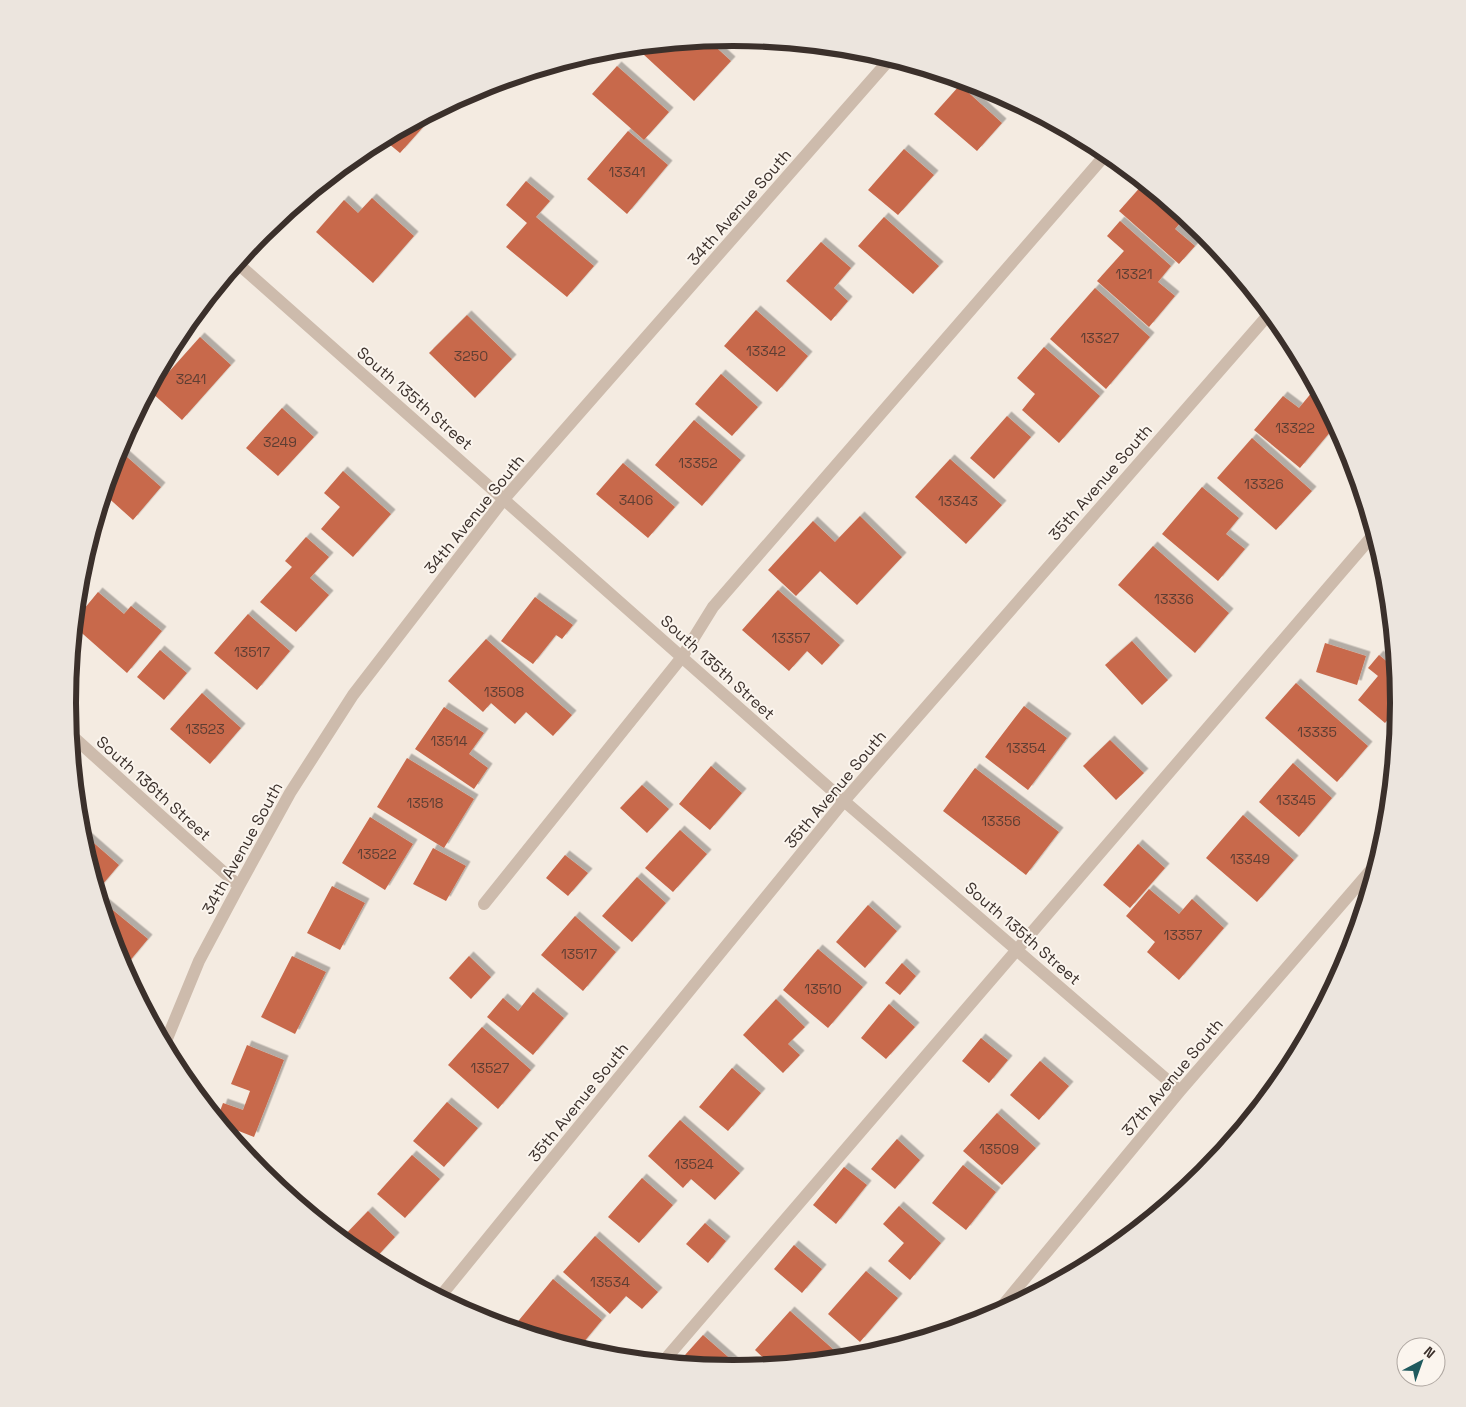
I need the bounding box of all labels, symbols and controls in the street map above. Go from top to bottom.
street label: 34th Avenue South [683,145,796,270]
house number: 13341 [608,163,646,181]
house number: 13321 [1115,265,1153,283]
house number: 13327 [1081,329,1120,347]
street label: South 135th Street [352,342,477,454]
house number: 13342 [746,342,786,360]
house number: 3250 [454,347,488,365]
house number: 3241 [176,370,206,388]
house number: 13322 [1275,419,1315,437]
street label: 35th Avenue South [1044,420,1157,545]
house number: 3249 [263,433,297,451]
street label: 34th Avenue South [420,450,529,578]
house number: 13352 [678,454,718,472]
house number: 13326 [1244,475,1284,493]
house number: 3406 [619,491,653,509]
house number: 13343 [938,492,978,510]
house number: 13336 [1154,590,1194,608]
street label: South 135th Street [656,610,779,724]
house number: 13357 [772,629,811,647]
house number: 13517 [234,643,270,661]
house number: 13508 [484,683,524,701]
house number: 13523 [185,720,225,738]
house number: 13335 [1297,723,1337,741]
street label: 35th Avenue South [780,726,891,853]
street label: South 136th Street [92,731,215,845]
house number: 13514 [430,732,468,750]
house number: 13354 [1006,739,1046,757]
street label: 34th Avenue South [197,778,287,918]
house number: 13345 [1276,791,1316,809]
house number: 13518 [406,794,444,812]
house number: 13356 [981,812,1021,830]
house number: 13522 [357,845,397,863]
house number: 13349 [1230,850,1270,868]
street label: South 135th Street [960,877,1085,989]
house number: 13357 [1164,926,1203,944]
house number: 13517 [561,945,597,963]
house number: 13510 [804,980,842,998]
street label: 37th Avenue South [1117,1014,1228,1140]
street label: 35th Avenue South [524,1038,633,1166]
house number: 13527 [471,1059,510,1077]
house number: 13509 [979,1140,1019,1158]
house number: 13524 [674,1155,714,1173]
house number: 13534 [590,1273,630,1291]
north arrow [1396,1337,1446,1387]
text: N [1420,1342,1439,1362]

